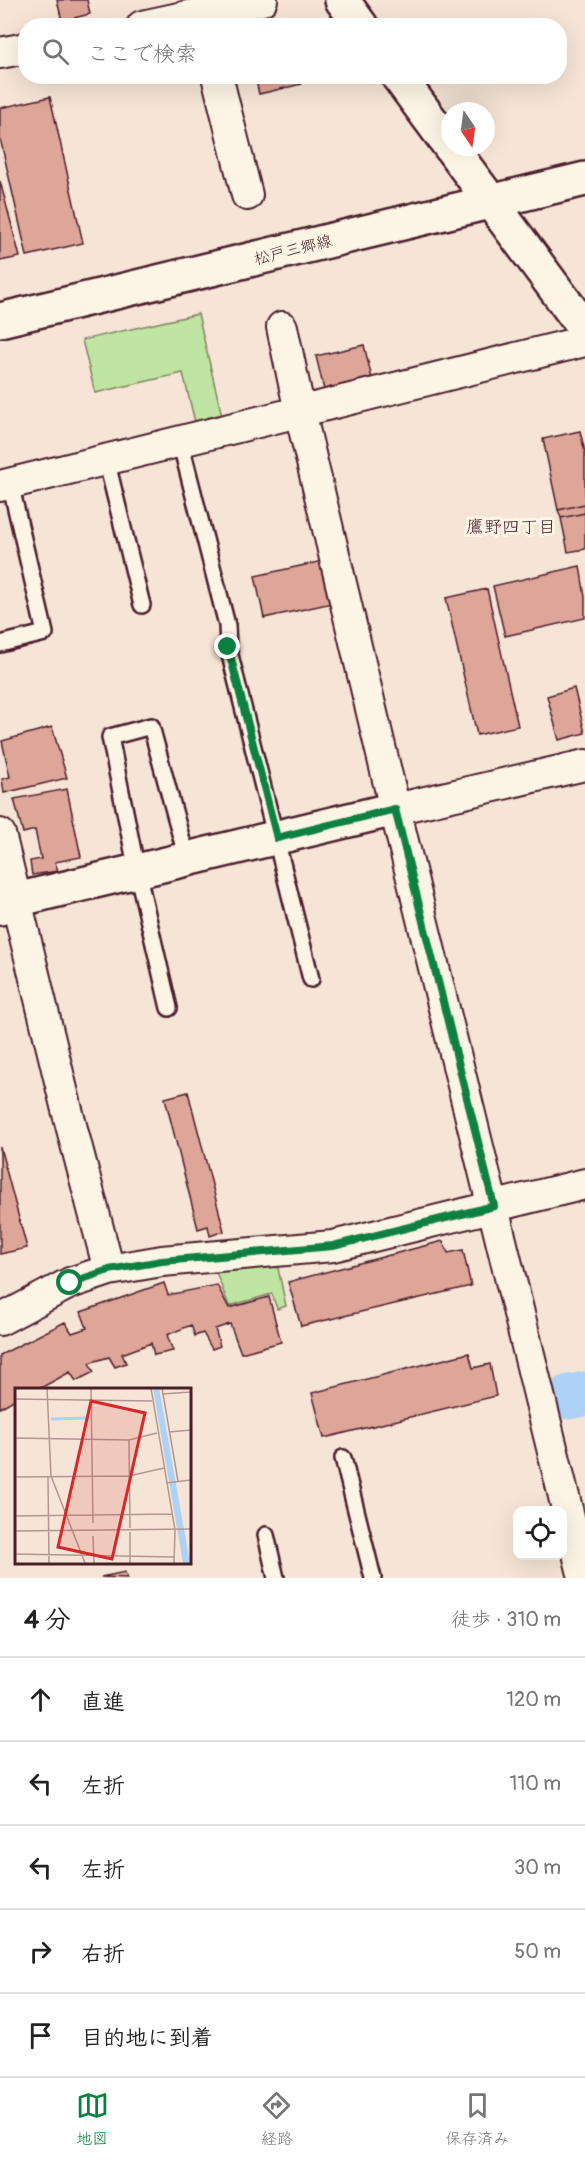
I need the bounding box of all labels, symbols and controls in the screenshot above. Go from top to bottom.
search box [18,18,567,84]
icon: search [39,35,72,68]
text: ここで検索 [87,40,197,68]
north arrow [441,102,495,156]
street label: 松戸三郷線 [252,231,334,269]
district label: 鷹野四丁目 [466,516,556,539]
route end [214,633,240,659]
route start [56,1269,82,1295]
inset map [15,1388,190,1563]
map controls [513,1506,567,1560]
button: locate [513,1506,567,1560]
text: 4 分 [24,1604,71,1636]
text: 徒歩 · 310 m [451,1607,561,1632]
icon: ahead [24,1683,57,1716]
text: 120 m [506,1687,561,1712]
text: 直進 [81,1688,125,1716]
icon: left [24,1767,57,1800]
text: 110 m [510,1771,561,1796]
text: 左折 [81,1772,125,1800]
icon: left [24,1851,57,1884]
text: 30 m [514,1855,561,1880]
text: 左折 [81,1856,125,1884]
icon: right [24,1935,57,1968]
text: 50 m [514,1939,561,1964]
text: 右折 [81,1940,125,1968]
icon: arrive [24,2019,57,2052]
text: 目的地に到着 [81,2024,213,2052]
tab: 地図 [76,2089,109,2149]
tab: 経路 [260,2089,293,2149]
tab: 保存済み [445,2089,509,2149]

